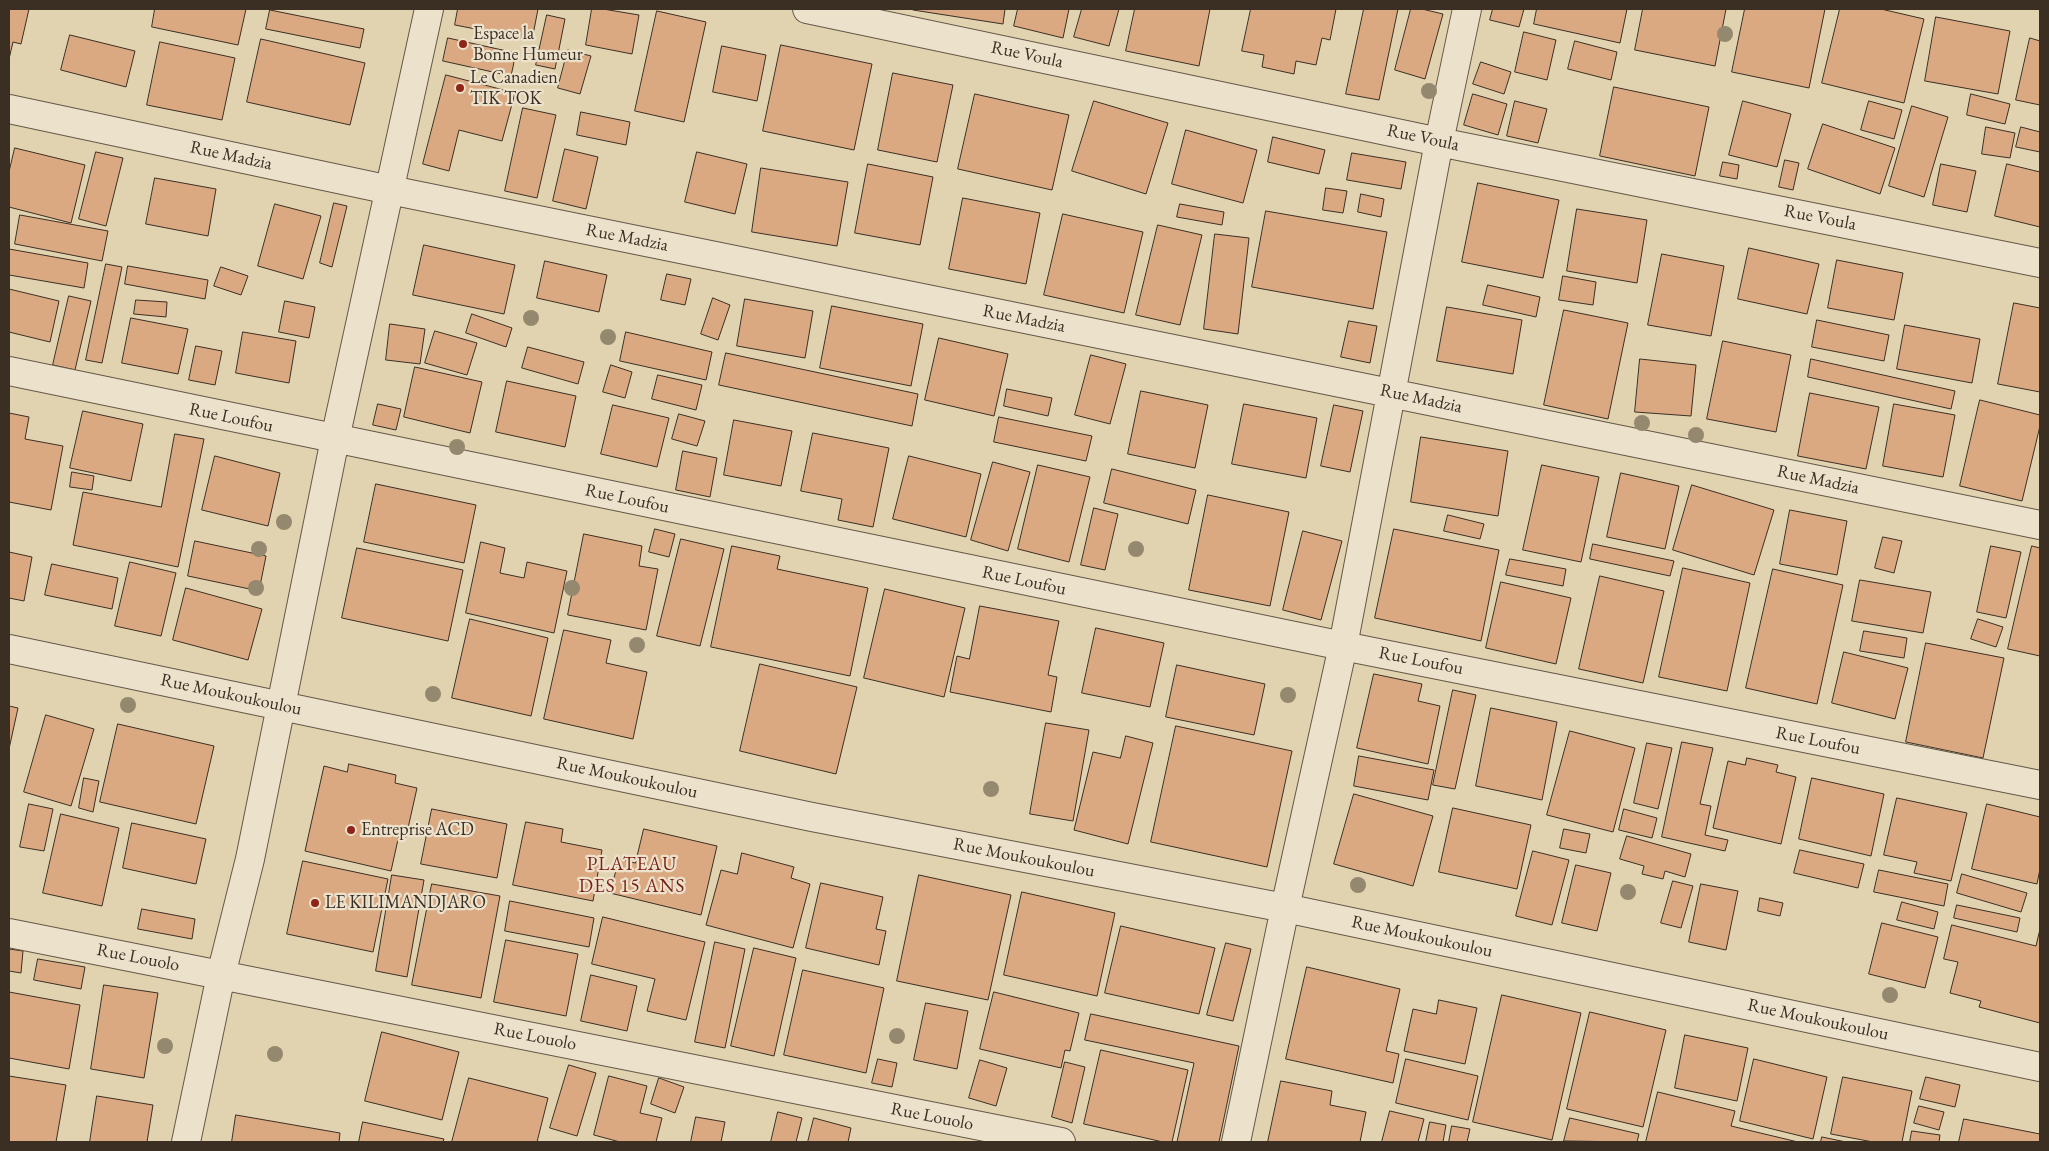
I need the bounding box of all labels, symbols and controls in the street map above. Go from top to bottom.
place label: Espace la Bonne Humeur [473,23,583,66]
street label: Rue Voula [989,37,1065,73]
marker: Espace la Bonne Humeur [457,38,469,50]
place label: Le Canadien TIK TOK [470,67,558,110]
marker: Le Canadien TIK TOK [454,82,466,94]
street label: Rue Voula [1385,120,1461,156]
street label: Rue Madzia [188,137,274,175]
street label: Rue Voula [1782,200,1858,236]
street label: Rue Madzia [584,219,670,257]
street label: Rue Madzia [981,300,1067,338]
street label: Rue Madzia [1378,380,1464,418]
street label: Rue Loufou [187,399,275,437]
street label: Rue Madzia [1775,461,1861,499]
street label: Rue Loufou [583,480,671,518]
street label: Rue Loufou [980,562,1068,600]
street label: Rue Loufou [1377,642,1465,680]
street label: Rue Moukoukoulou [159,670,303,720]
street label: Rue Loufou [1774,722,1862,760]
street label: Rue Moukoukoulou [555,753,699,803]
place label: Entreprise ACD [361,819,474,841]
marker: Entreprise ACD [345,824,357,836]
street label: Rue Moukoukoulou [951,834,1097,882]
district label: PLATEAU DES 15 ANS [577,854,687,898]
place label: LE KILIMANDJARO [325,892,486,914]
marker: LE KILIMANDJARO [309,897,321,909]
street label: Rue Moukoukoulou [1350,912,1494,962]
street label: Rue Louolo [95,939,181,977]
street label: Rue Moukoukoulou [1746,995,1890,1045]
street label: Rue Louolo [492,1018,578,1056]
street label: Rue Louolo [889,1098,975,1136]

